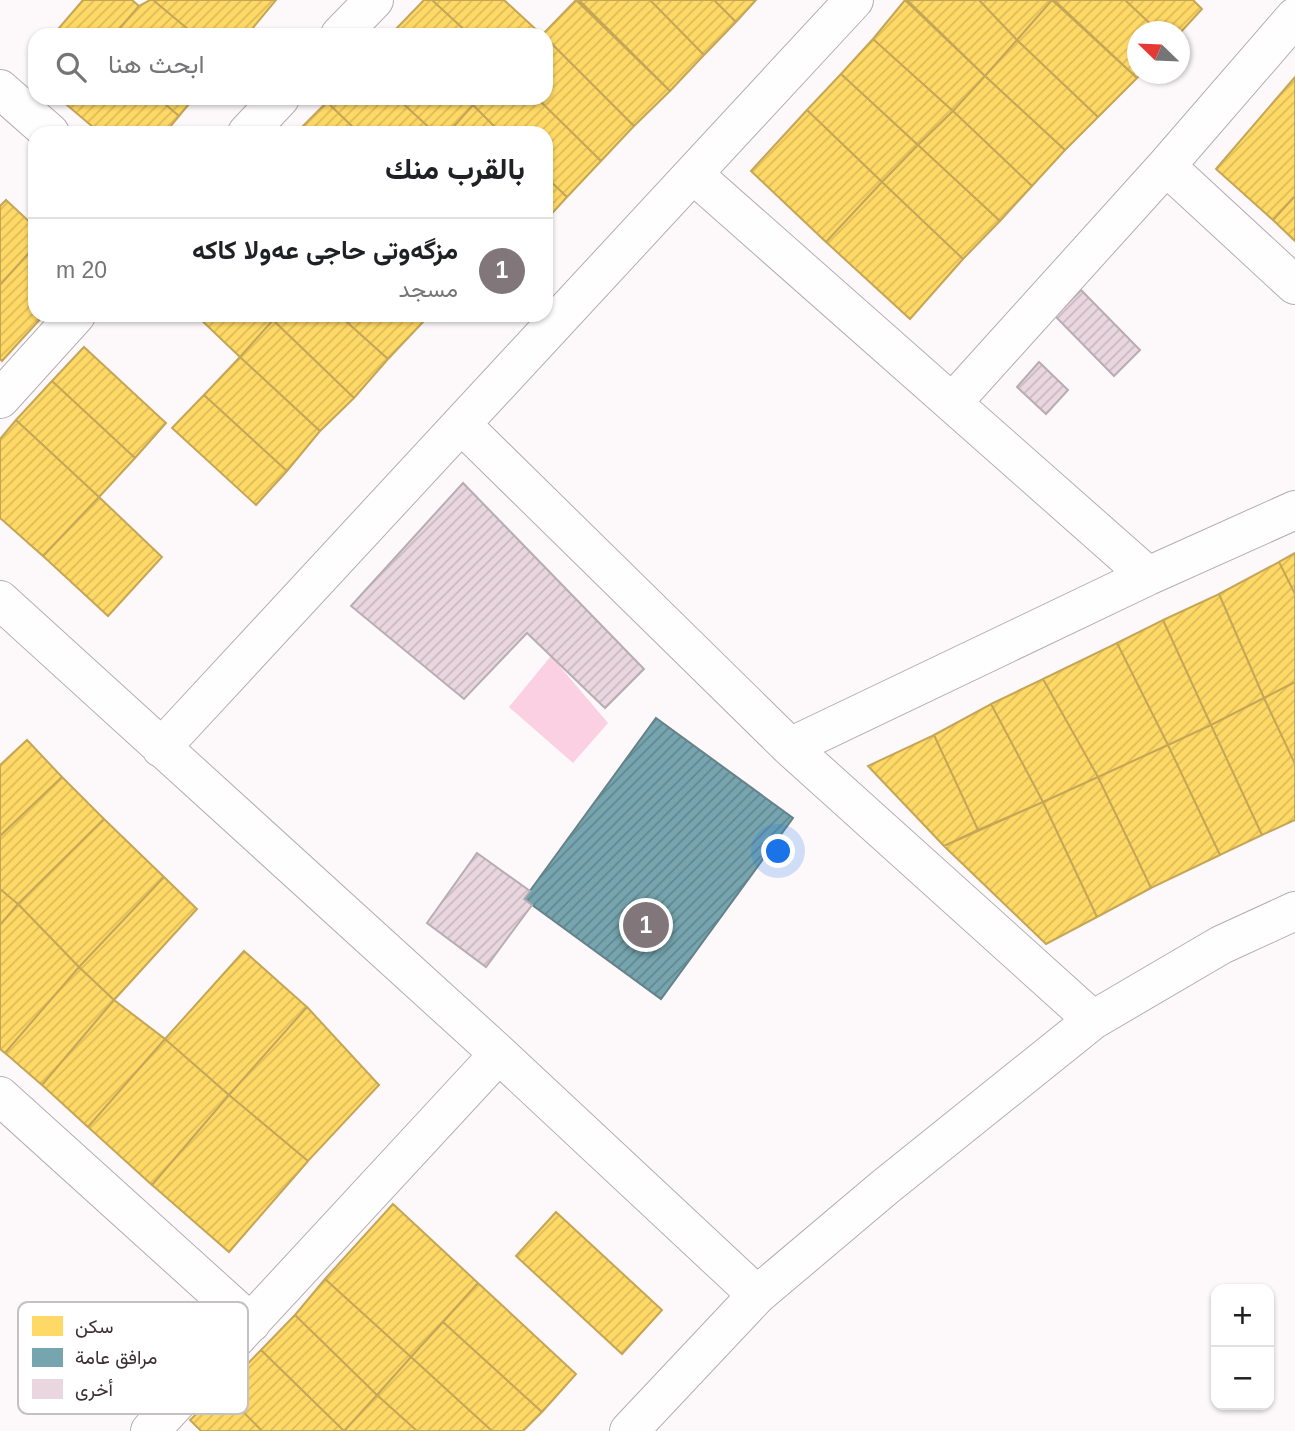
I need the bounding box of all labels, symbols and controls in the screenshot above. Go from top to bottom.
north arrow [1127,21,1190,84]
search box [28,28,553,105]
icon: search [52,48,90,86]
text: ابحث هنا [108,49,204,79]
text: بالقرب منك [385,152,525,185]
text: مزگەوتی حاجی عەولا کاکە [192,235,458,265]
text: 20 m [56,257,107,283]
text: 1 [496,257,508,283]
text: مسجد [398,276,458,302]
your location [761,834,795,868]
pin: 1 [623,899,669,951]
map controls [1211,1284,1274,1410]
button: + [1211,1284,1274,1347]
legend [18,1302,248,1414]
text: سكن [75,1316,113,1338]
text: مرافق عامة [75,1347,157,1369]
button: − [1211,1347,1274,1410]
text: أخرى [75,1379,113,1401]

